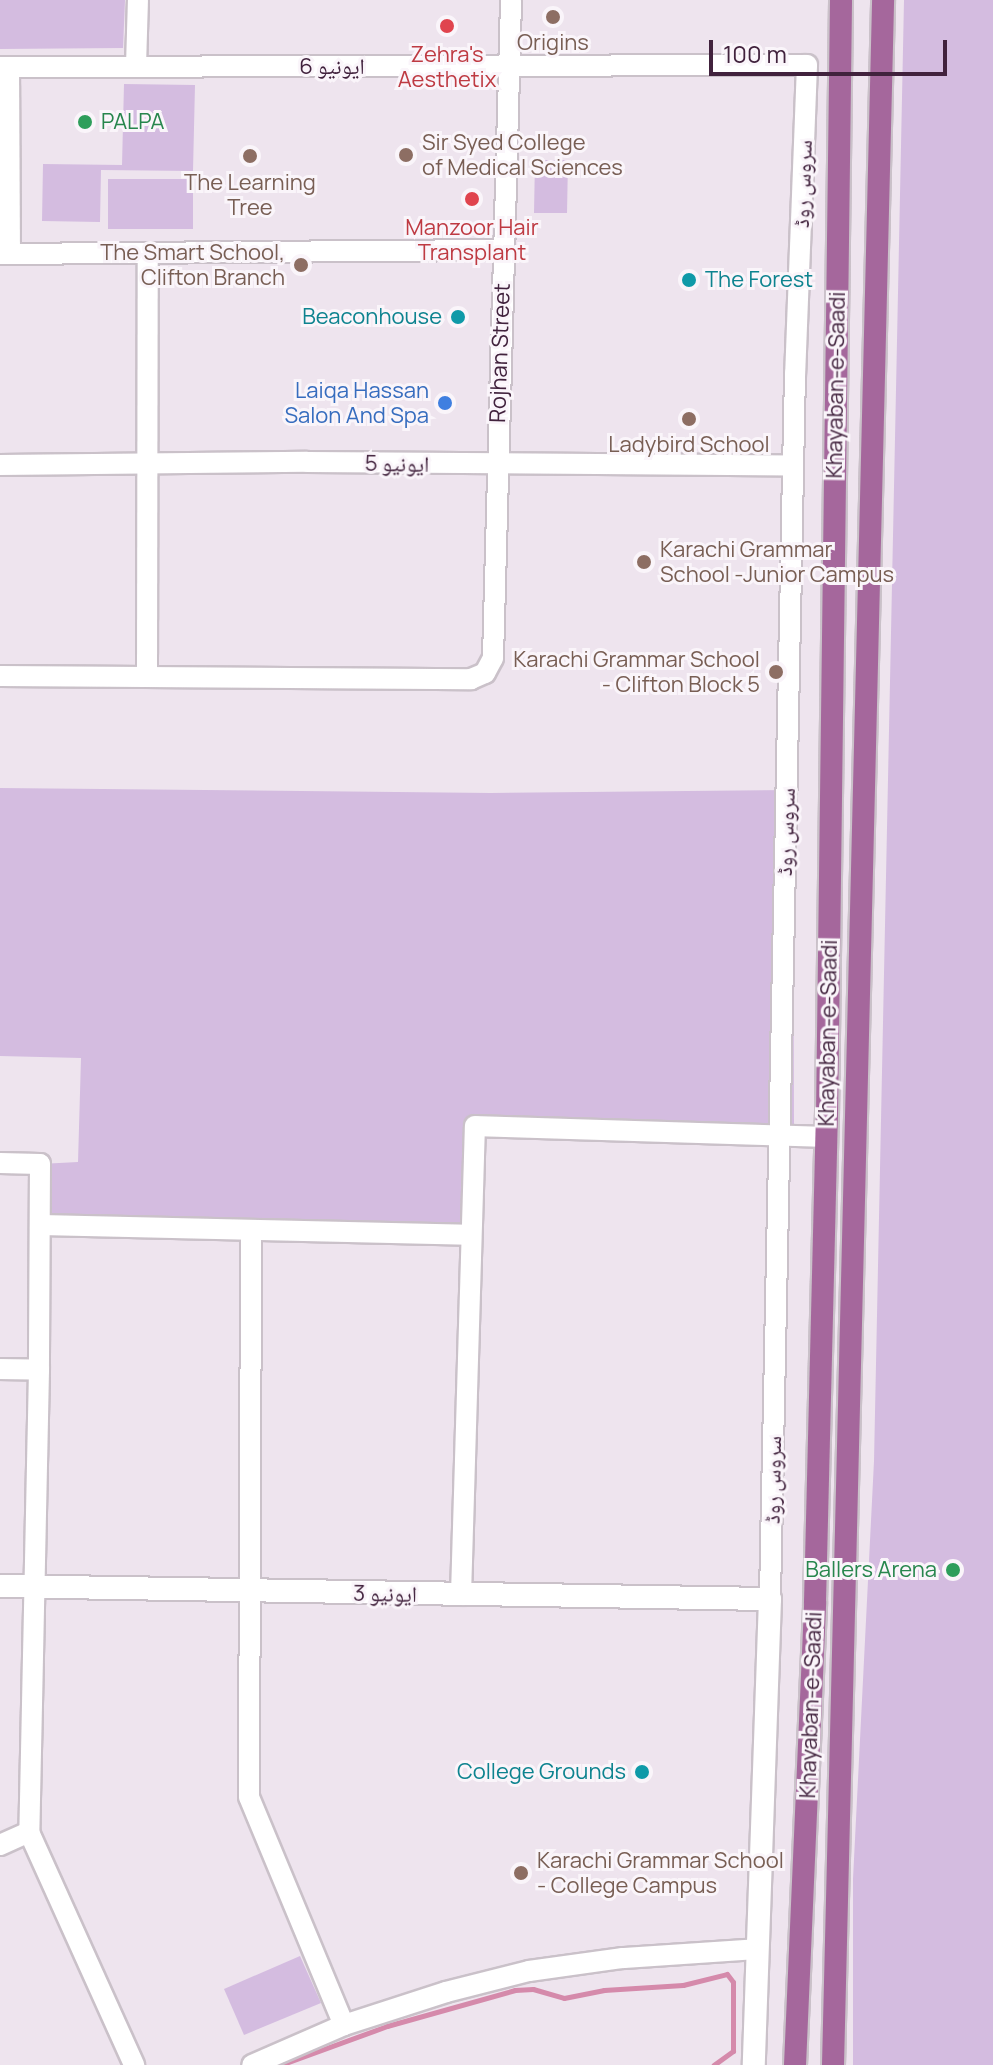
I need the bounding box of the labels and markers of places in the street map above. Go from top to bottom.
marker: Origins [544,8,562,26]
marker: Zehra's Aesthetix [436,15,458,37]
place label: Origins [517,30,589,56]
place label: Zehra's Aesthetix [398,41,496,92]
place label: PALPA [101,109,164,135]
marker: PALPA [76,113,94,131]
place label: Sir Syed College of Medical Sciences [422,129,623,180]
marker: Sir Syed College of Medical Sciences [397,146,415,164]
marker: The Learning Tree [241,147,259,165]
place label: The Learning Tree [184,169,316,220]
marker: Manzoor Hair Transplant [461,188,483,210]
place label: Manzoor Hair Transplant [405,214,539,266]
place label: The Smart School, Clifton Branch [100,239,285,290]
marker: The Smart School, Clifton Branch [292,256,310,274]
place label: The Forest [705,267,813,293]
marker: The Forest [680,271,698,289]
place label: Beaconhouse [302,304,442,330]
marker: Beaconhouse [449,308,467,326]
place label: Laiqa Hassan Salon And Spa [284,377,429,428]
marker: Laiqa Hassan Salon And Spa [436,394,454,412]
marker: Ladybird School [680,410,698,428]
place label: Ladybird School [608,432,770,458]
place label: Karachi Grammar School -Junior Campus [660,536,894,588]
marker: Karachi Grammar School -Junior Campus [635,553,653,571]
place label: Karachi Grammar School - Clifton Block 5 [513,646,760,698]
marker: Karachi Grammar School - Clifton Block 5 [767,663,785,681]
place label: Ballers Arena [805,1557,937,1583]
marker: Ballers Arena [944,1561,962,1579]
place label: College Grounds [457,1759,626,1785]
marker: College Grounds [633,1763,651,1781]
place label: Karachi Grammar School - College Campus [537,1847,784,1898]
marker: Karachi Grammar School - College Campus [512,1864,530,1882]

